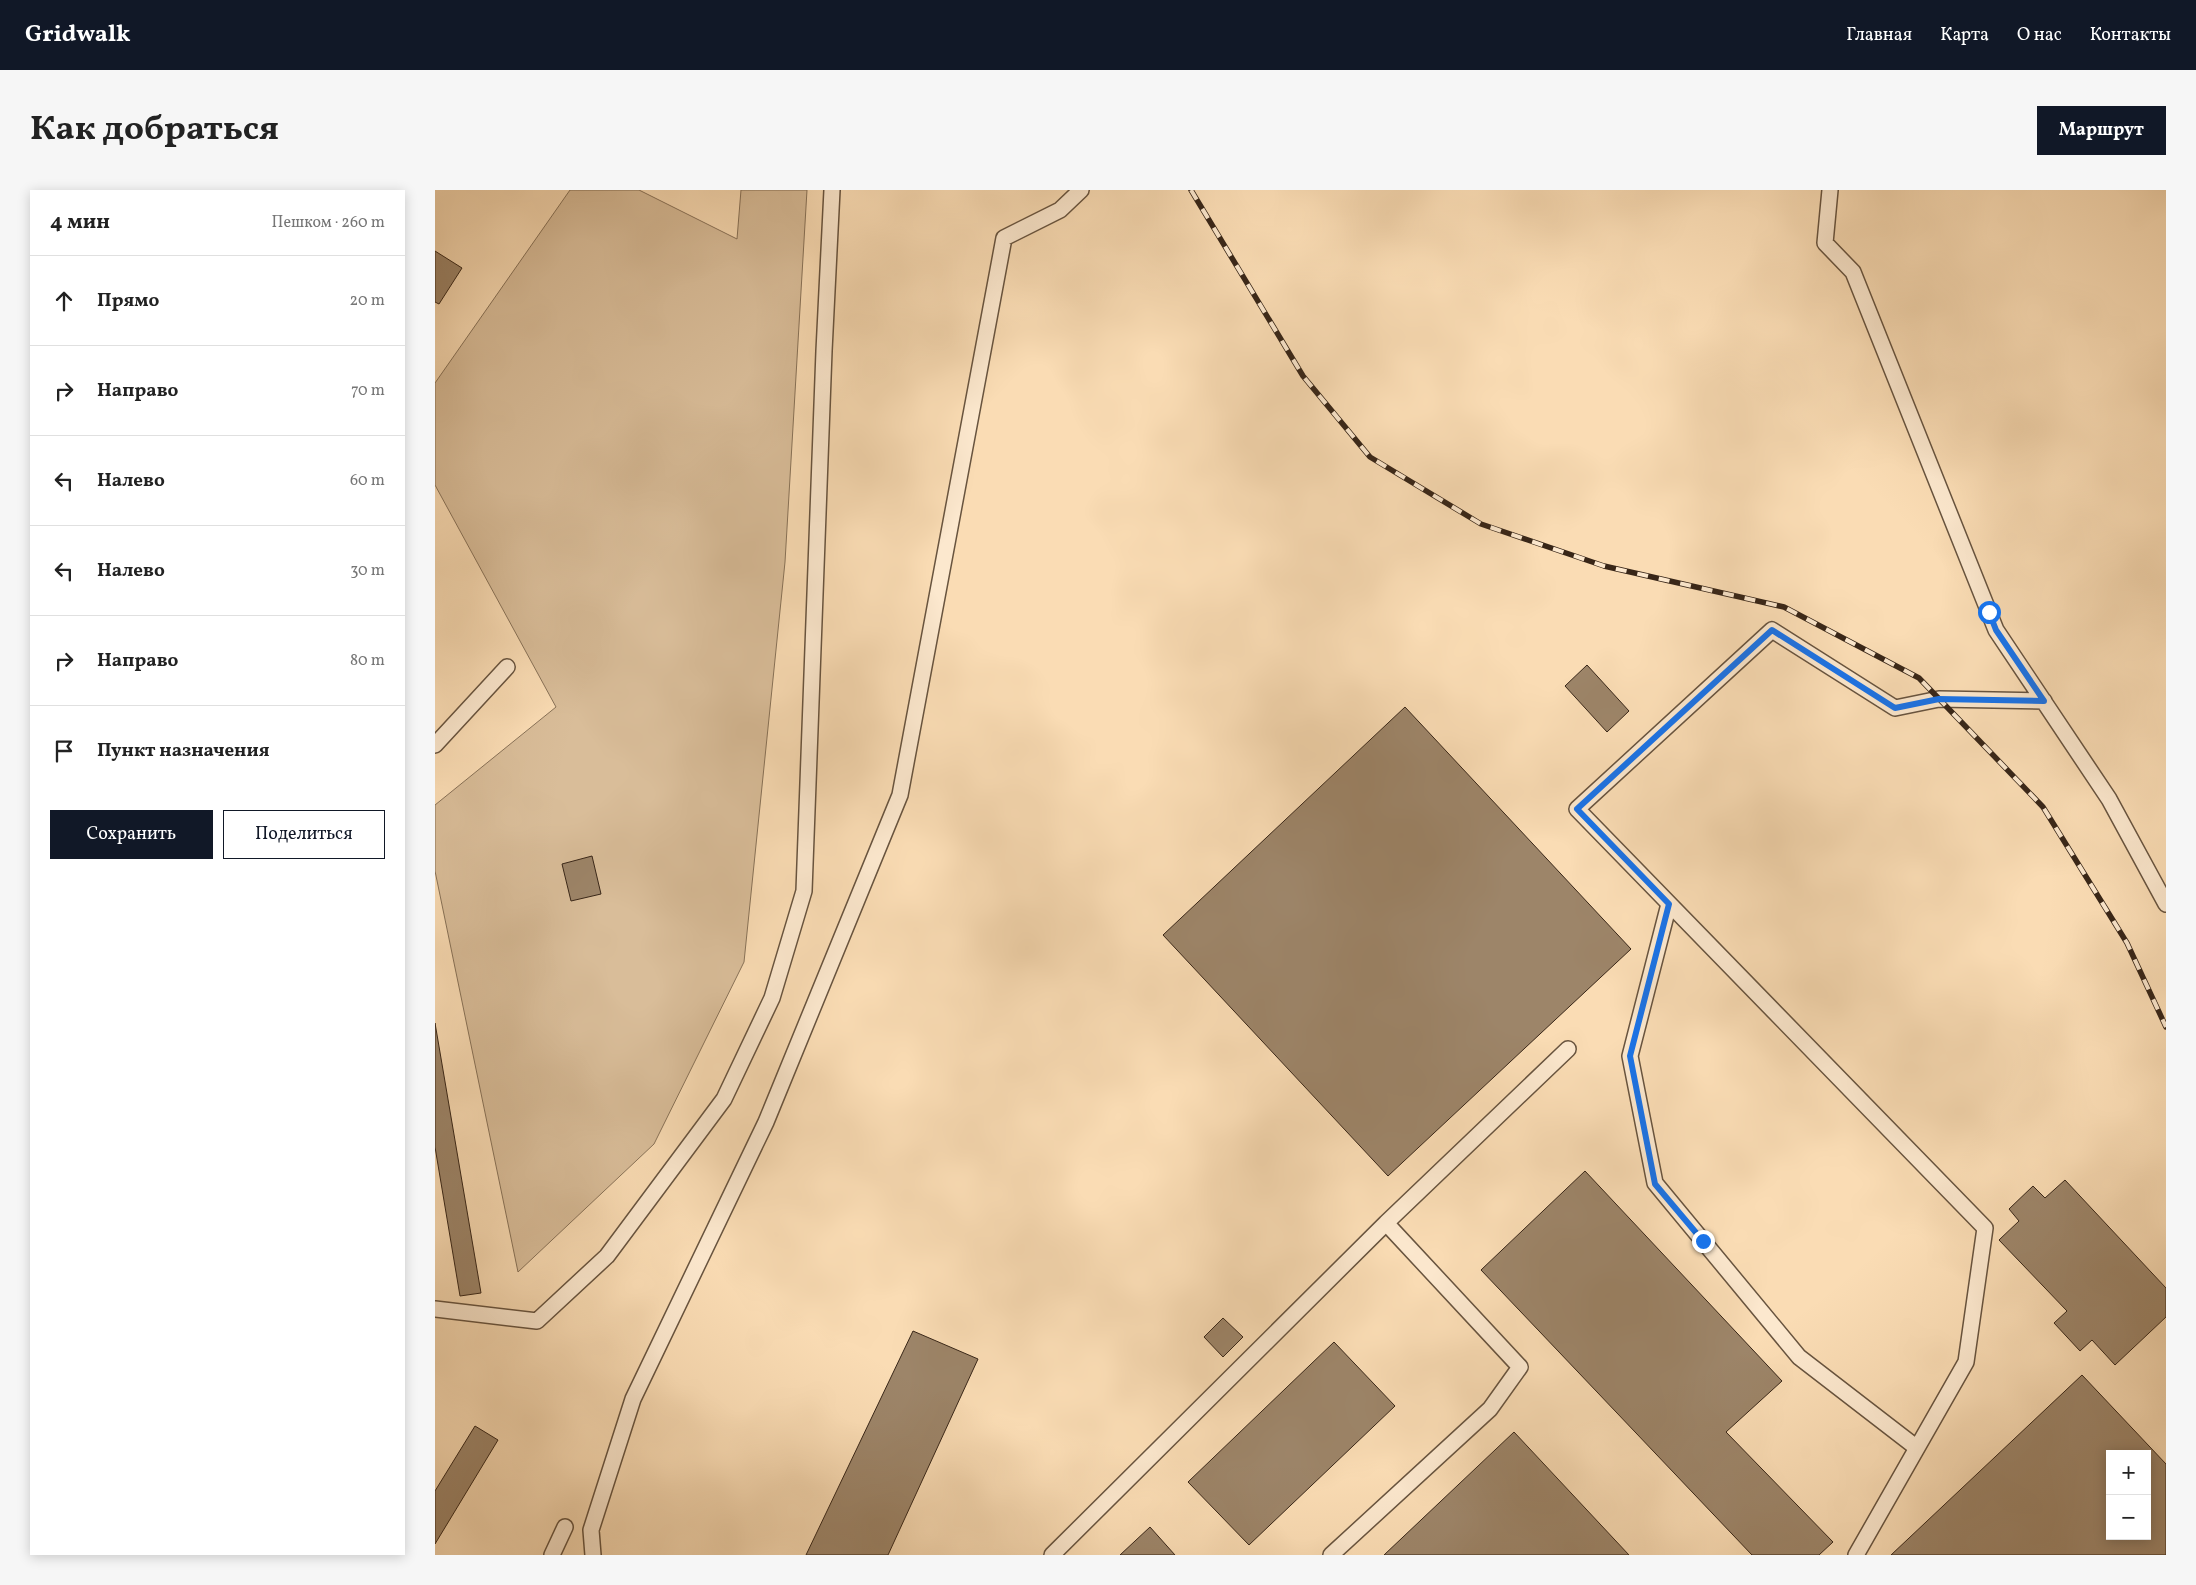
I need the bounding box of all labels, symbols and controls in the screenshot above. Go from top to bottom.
text: Gridwalk [25,18,131,52]
text: Главная [1846,23,1912,48]
text: Карта [1940,23,1989,48]
text: О нас [2017,23,2062,48]
text: Контакты [2090,23,2171,48]
text: Как добраться [30,106,279,154]
button: Маршрут [2037,106,2166,155]
text: 4 мин [50,208,110,237]
text: Пешком · 260 m [272,212,385,234]
icon: ahead [50,287,78,315]
text: Прямо [97,288,159,314]
text: 20 m [350,290,385,312]
icon: right [50,377,78,405]
text: Направо [97,378,179,404]
text: 70 m [351,380,385,402]
icon: left [50,467,78,495]
text: Налево [97,468,165,494]
text: 60 m [350,470,385,492]
icon: left [50,557,78,585]
text: Налево [97,558,165,584]
text: 30 m [350,560,385,582]
route start [1978,601,2001,624]
icon: right [50,647,78,675]
text: Направо [97,648,179,674]
text: 80 m [350,650,385,672]
icon: arrive [50,737,78,765]
text: Пункт назначения [97,738,270,764]
button: Сохранить [50,810,213,859]
button: Поделиться [223,810,385,859]
route end [1692,1230,1715,1253]
map controls [2106,1450,2151,1540]
button: + [2106,1450,2151,1495]
button: − [2106,1495,2151,1540]

